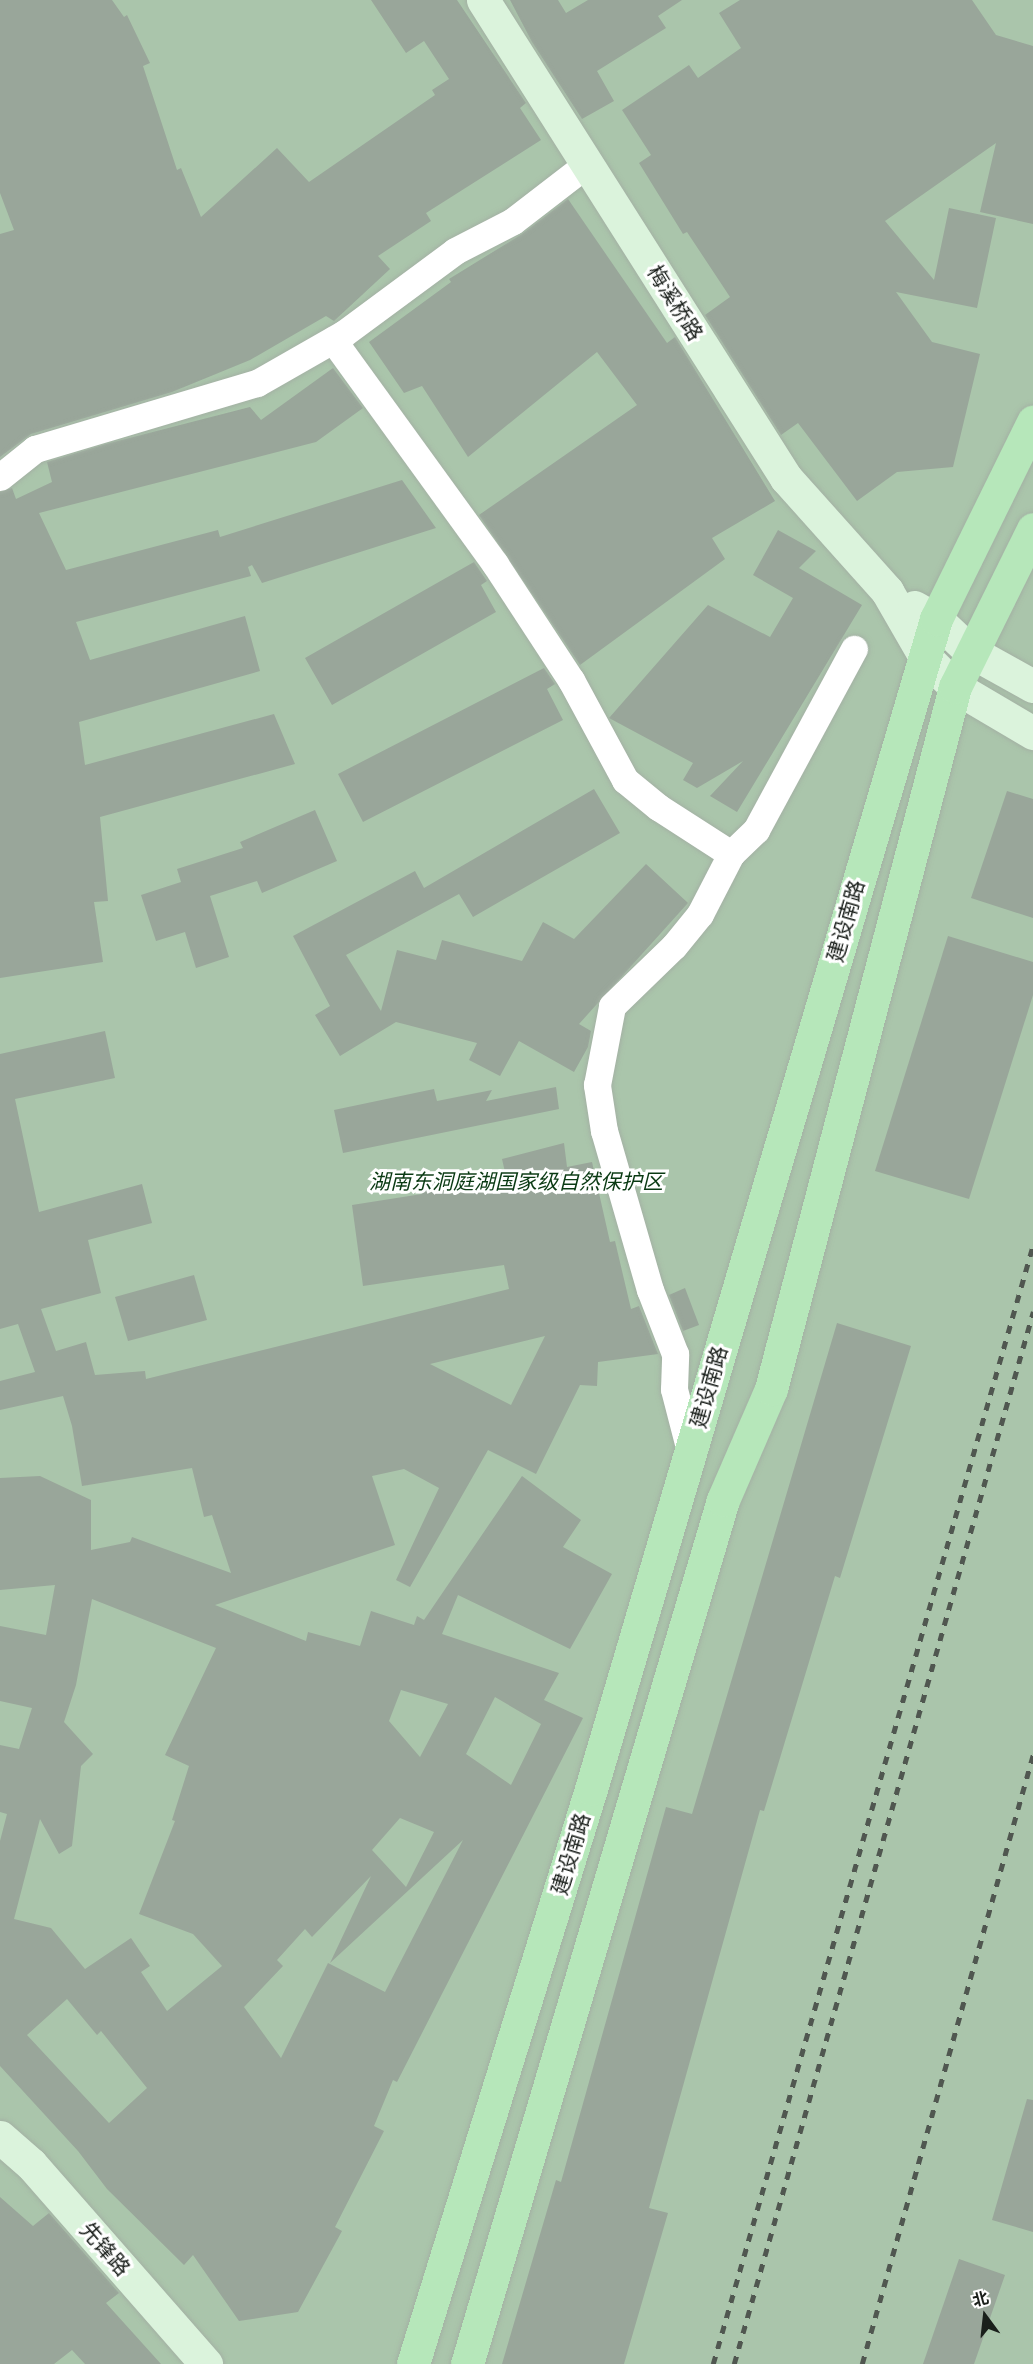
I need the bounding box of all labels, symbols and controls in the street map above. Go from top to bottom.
street label: 梅溪桥路 [642,261,708,345]
street label: 建设南路 [822,877,870,965]
park label: 湖南东洞庭湖国家级自然保护区 [369,1169,663,1195]
street label: 建设南路 [685,1343,733,1431]
street label: 建设南路 [547,1810,595,1898]
street label: 先锋路 [75,2217,135,2281]
north arrow [955,2286,1015,2346]
text: 北 [970,2287,991,2310]

